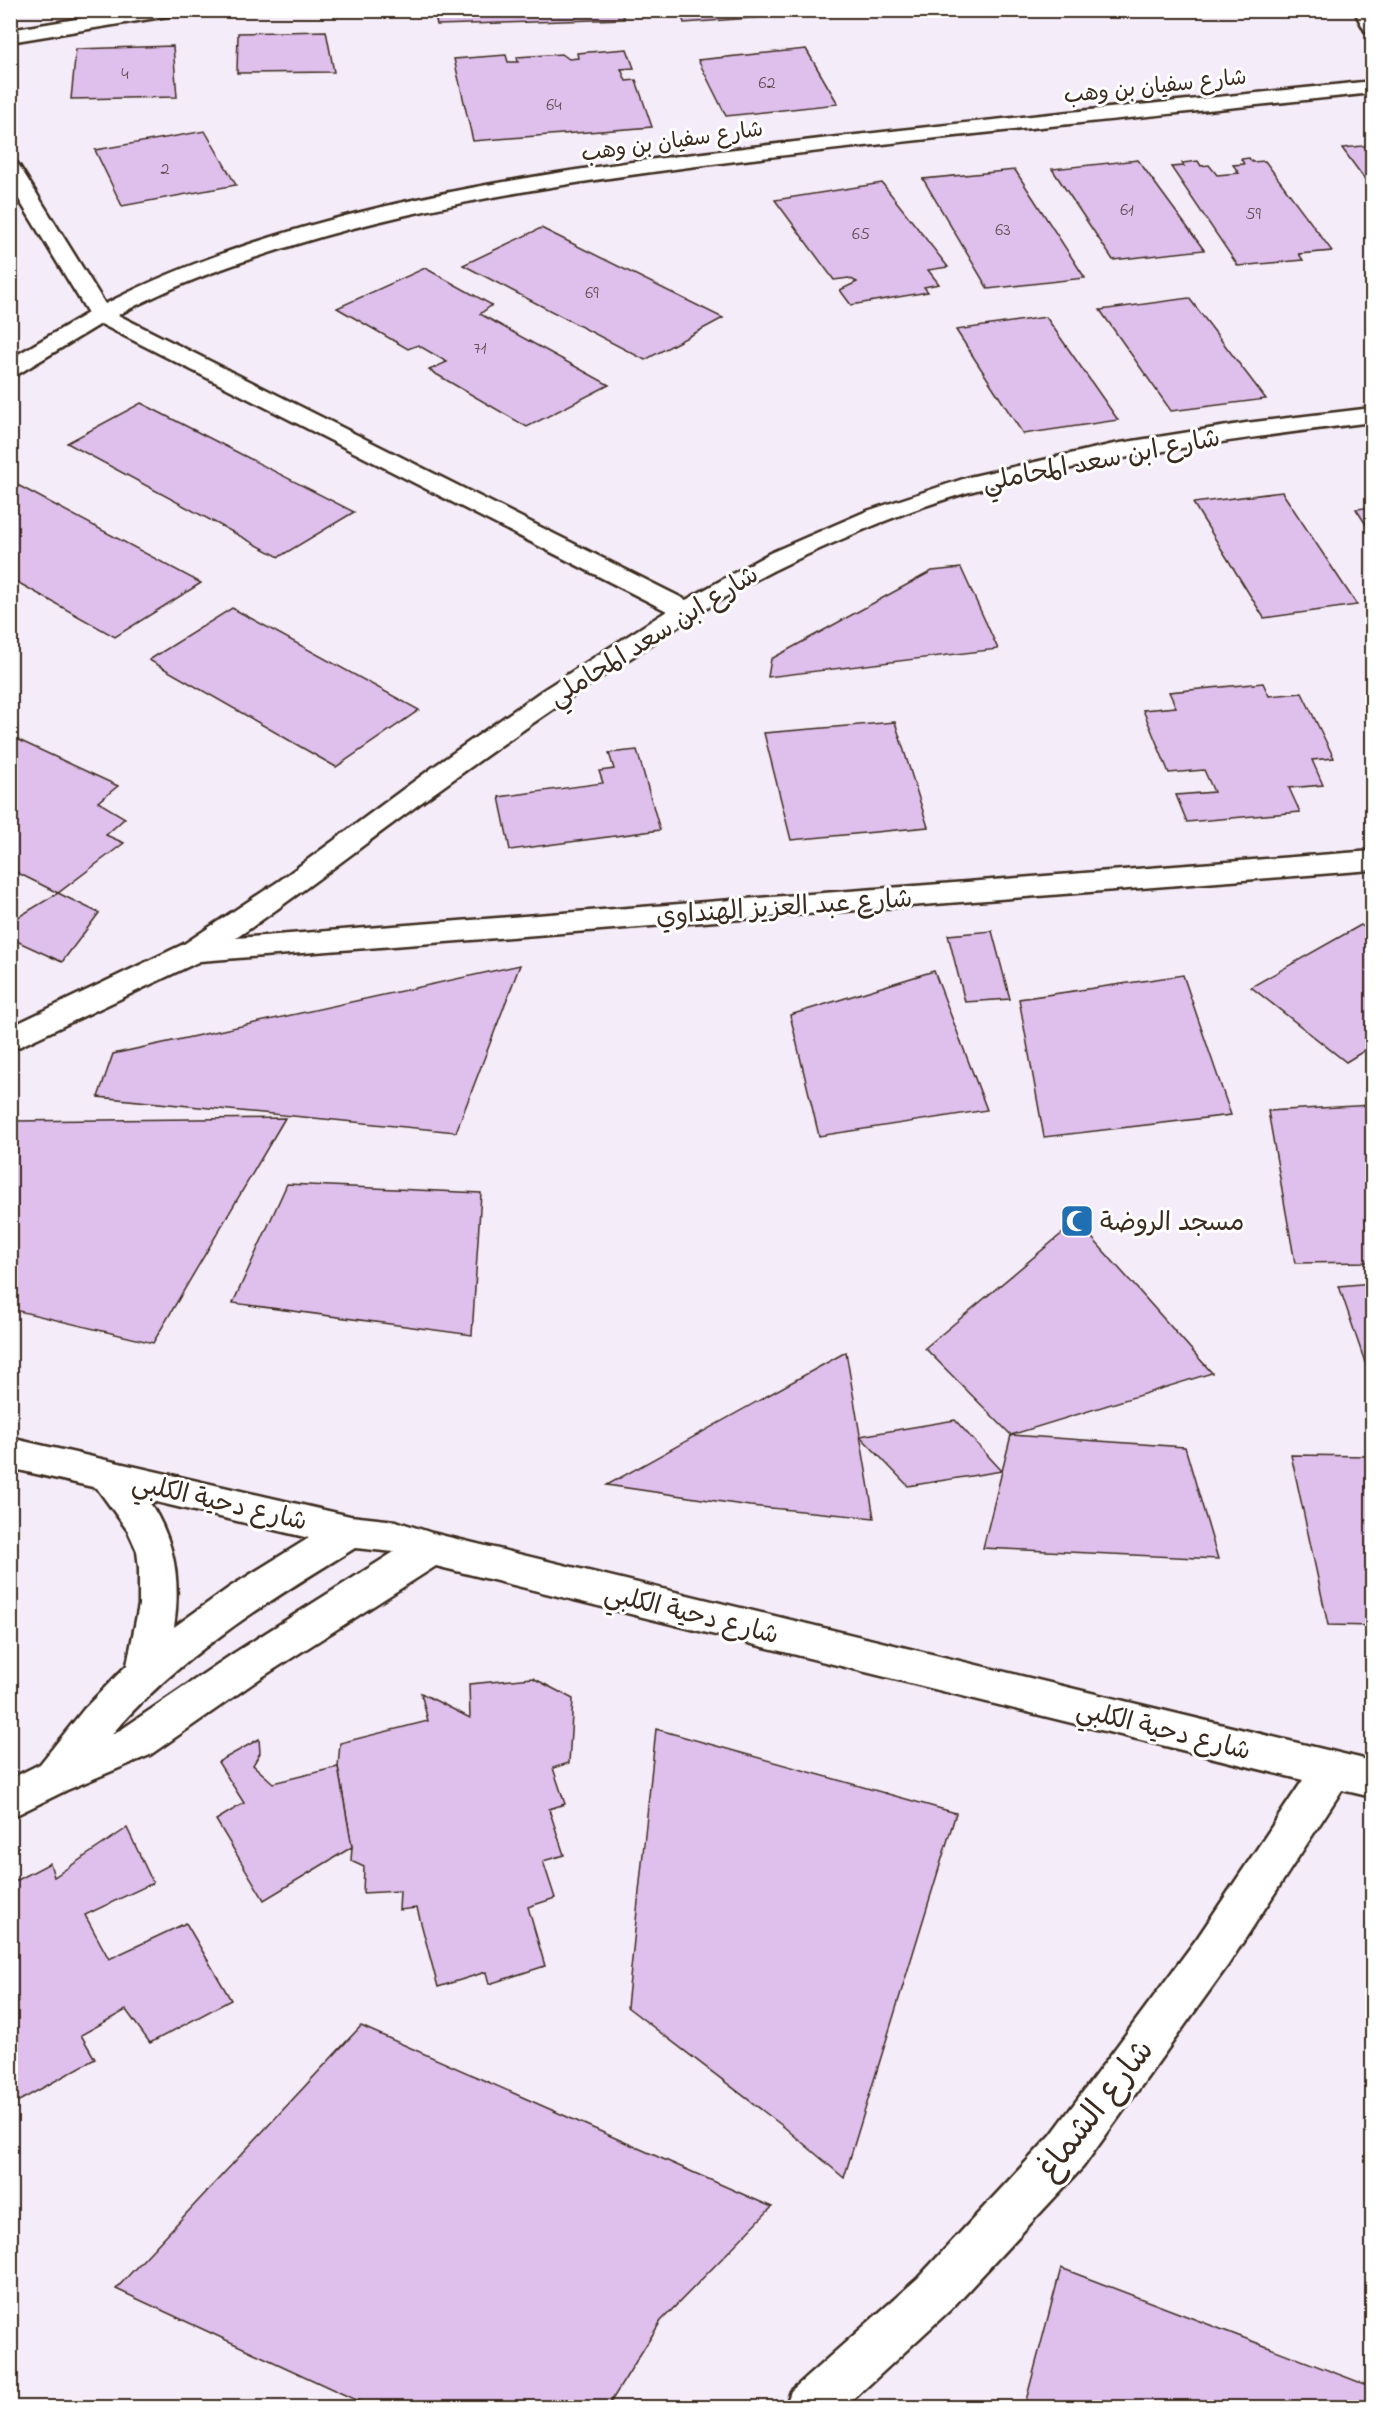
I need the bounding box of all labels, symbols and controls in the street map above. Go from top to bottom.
house number: 4 [121,62,129,88]
street label: شارع سفيان بن وهب [1062,62,1248,113]
house number: 62 [759,71,775,97]
house number: 64 [546,93,562,119]
street label: شارع سفيان بن وهب [579,114,766,172]
house number: 2 [161,157,170,183]
house number: 61 [1120,198,1134,224]
house number: 59 [1245,202,1261,228]
house number: 63 [995,218,1011,244]
house number: 65 [852,222,870,248]
house number: 69 [585,281,599,307]
house number: 71 [473,336,487,362]
street label: شارع ابن سعد المحاملي [980,420,1224,505]
street label: شارع ابن سعد المحاملي [542,557,768,718]
street label: شارع عبد العزيز الهنداوي [655,881,914,937]
mosque icon: مسجد الروضة [1059,1203,1095,1239]
place label: مسجد الروضة [1100,1205,1244,1243]
street label: شارع دحية الكلبي [128,1465,311,1543]
street label: شارع دحية الكلبي [600,1576,782,1657]
street label: شارع دحية الكلبي [1072,1692,1254,1773]
street label: شارع الشماغ [1026,2030,1167,2192]

